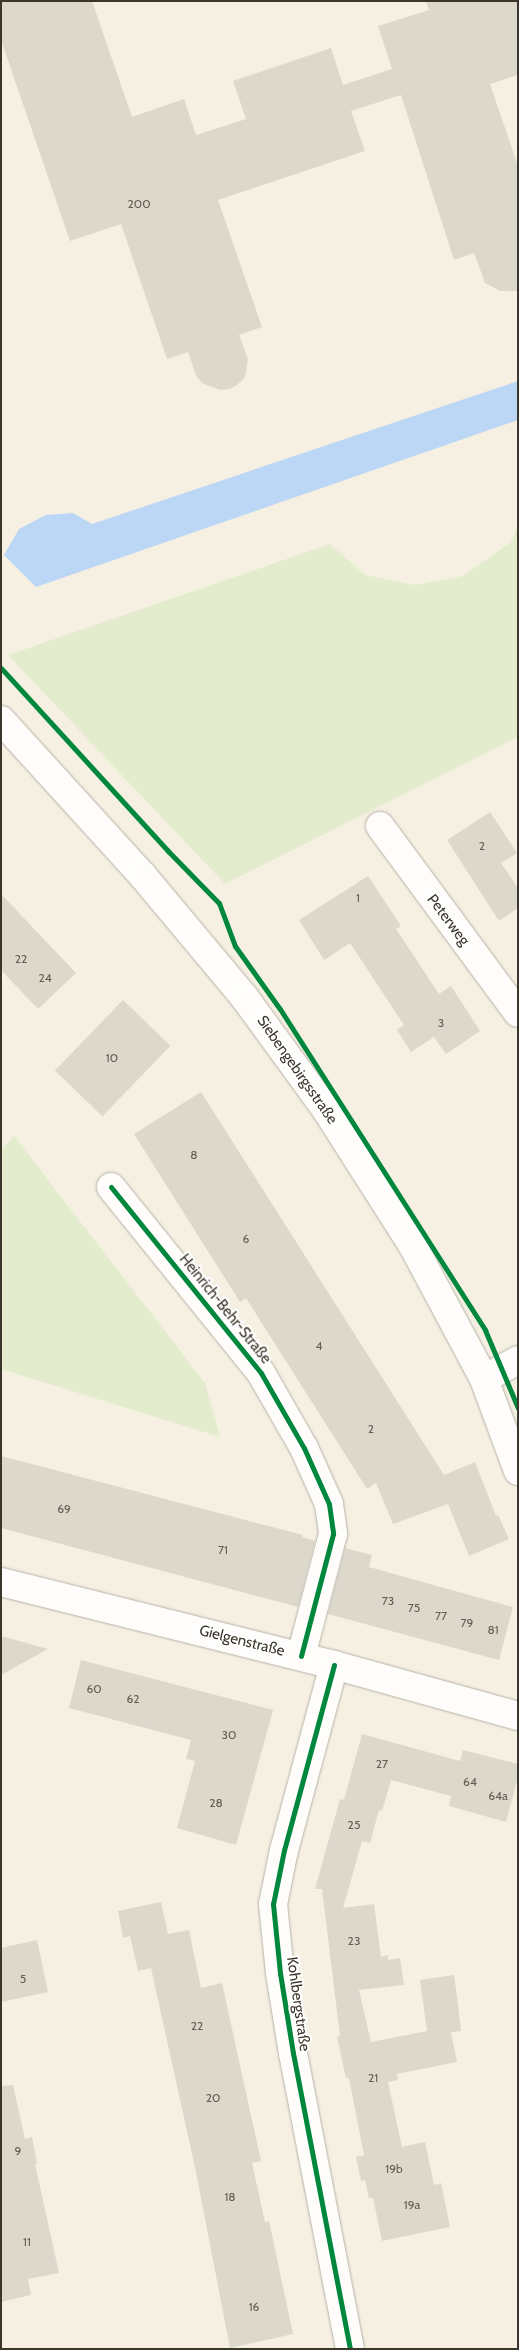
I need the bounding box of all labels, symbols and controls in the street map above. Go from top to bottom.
house number: 200 [127,197,151,211]
house number: 2 [479,839,485,853]
house number: 1 [356,891,360,905]
street label: Peterweg [423,891,473,949]
house number: 22 [15,952,27,966]
house number: 24 [38,971,52,985]
street label: Siebengebirgsstraße [253,1012,341,1128]
house number: 3 [438,1016,444,1030]
house number: 10 [106,1051,118,1065]
house number: 8 [190,1148,198,1162]
house number: 6 [243,1232,249,1246]
street label: Heinrich-Behr-Straße [175,1251,275,1367]
house number: 4 [316,1339,322,1353]
house number: 2 [368,1422,374,1436]
house number: 69 [57,1502,71,1516]
house number: 71 [218,1543,228,1557]
house number: 73 [382,1594,394,1608]
house number: 75 [408,1601,420,1615]
house number: 77 [435,1609,447,1623]
house number: 79 [461,1616,473,1630]
street label: Gielgenstraße [197,1622,287,1660]
house number: 81 [487,1623,499,1637]
house number: 60 [86,1682,102,1696]
house number: 62 [126,1692,140,1706]
house number: 30 [222,1728,236,1742]
house number: 27 [376,1757,388,1771]
house number: 64 [463,1775,477,1789]
house number: 64a [488,1789,508,1803]
house number: 28 [209,1796,223,1810]
house number: 25 [348,1818,360,1832]
house number: 23 [348,1934,360,1948]
street label: Kohlbergstraße [282,1956,314,2052]
house number: 5 [20,1972,26,1986]
house number: 22 [191,2019,203,2033]
house number: 21 [368,2071,378,2085]
house number: 20 [206,2091,220,2105]
house number: 9 [15,2144,21,2158]
house number: 19b [385,2162,403,2176]
house number: 18 [224,2190,236,2204]
house number: 19a [404,2198,420,2212]
house number: 11 [23,2235,31,2249]
house number: 16 [249,2300,259,2314]

